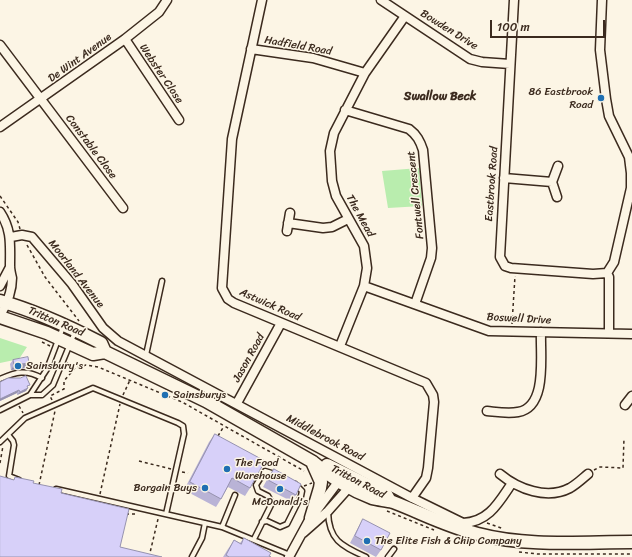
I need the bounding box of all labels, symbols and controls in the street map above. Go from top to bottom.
street label: Bowden Drive [418,7,480,53]
scale bar [492,12,607,38]
text: 100 m [497,16,530,38]
street label: De Wint Avenue [46,31,114,85]
street label: Hadfield Road [263,34,333,58]
street label: Webster Close [136,42,186,106]
place label: 86 Eastbrook Road [529,85,593,111]
district label: Swallow Beck [404,90,476,104]
marker: 86 Eastbrook Road [596,93,606,103]
street label: Constable Close [63,112,119,182]
street label: Eastbrook Road [483,146,501,222]
street label: Fontwell Crescent [405,150,427,240]
street label: The Mead [343,193,377,239]
street label: Moorland Avenue [45,237,107,311]
street label: Astwick Road [237,286,303,324]
street label: Tritton Road [26,304,86,340]
street label: Boswell Drive [486,311,552,327]
street label: Jason Road [230,331,268,385]
place label: Sainsbury's [26,359,83,373]
marker: Sainsbury's [13,361,23,371]
place label: Sainsburys [173,388,226,402]
marker: Sainsburys [160,390,170,400]
street label: Middlebrook Road [284,412,366,464]
place label: The Food Warehouse [235,456,286,482]
street label: Tritton Road [329,462,387,502]
marker: The Food Warehouse [222,464,232,474]
place label: Bargain Buys [133,481,197,495]
marker: Bargain Buys [200,483,210,493]
marker: McDonald's [275,484,285,494]
place label: McDonald's [252,495,308,509]
place label: The Elite Fish & Chip Company [375,534,522,548]
marker: The Elite Fish & Chip Company [362,536,372,546]

